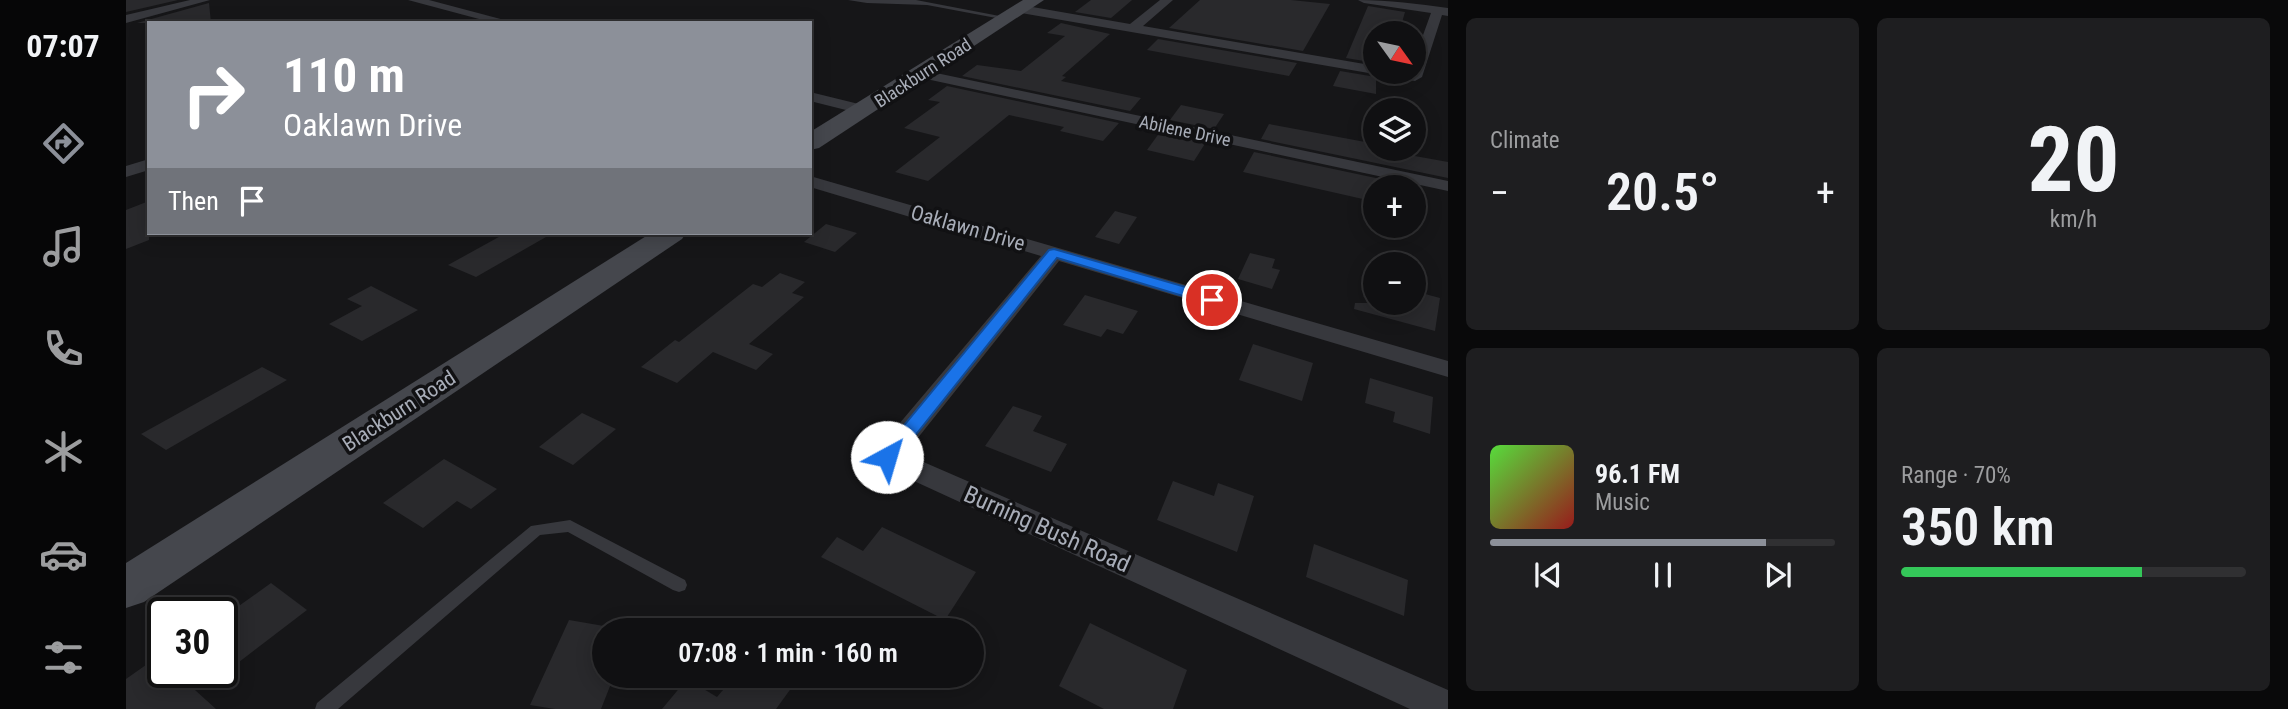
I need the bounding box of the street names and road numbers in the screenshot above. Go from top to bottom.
street label: Blackburn Road [870,34,975,112]
street label: Abilene Drive [1137,111,1233,150]
street label: Oaklawn Drive [908,200,1028,256]
street label: Blackburn Road [338,366,460,456]
street label: Burning Bush Road [960,480,1134,578]

